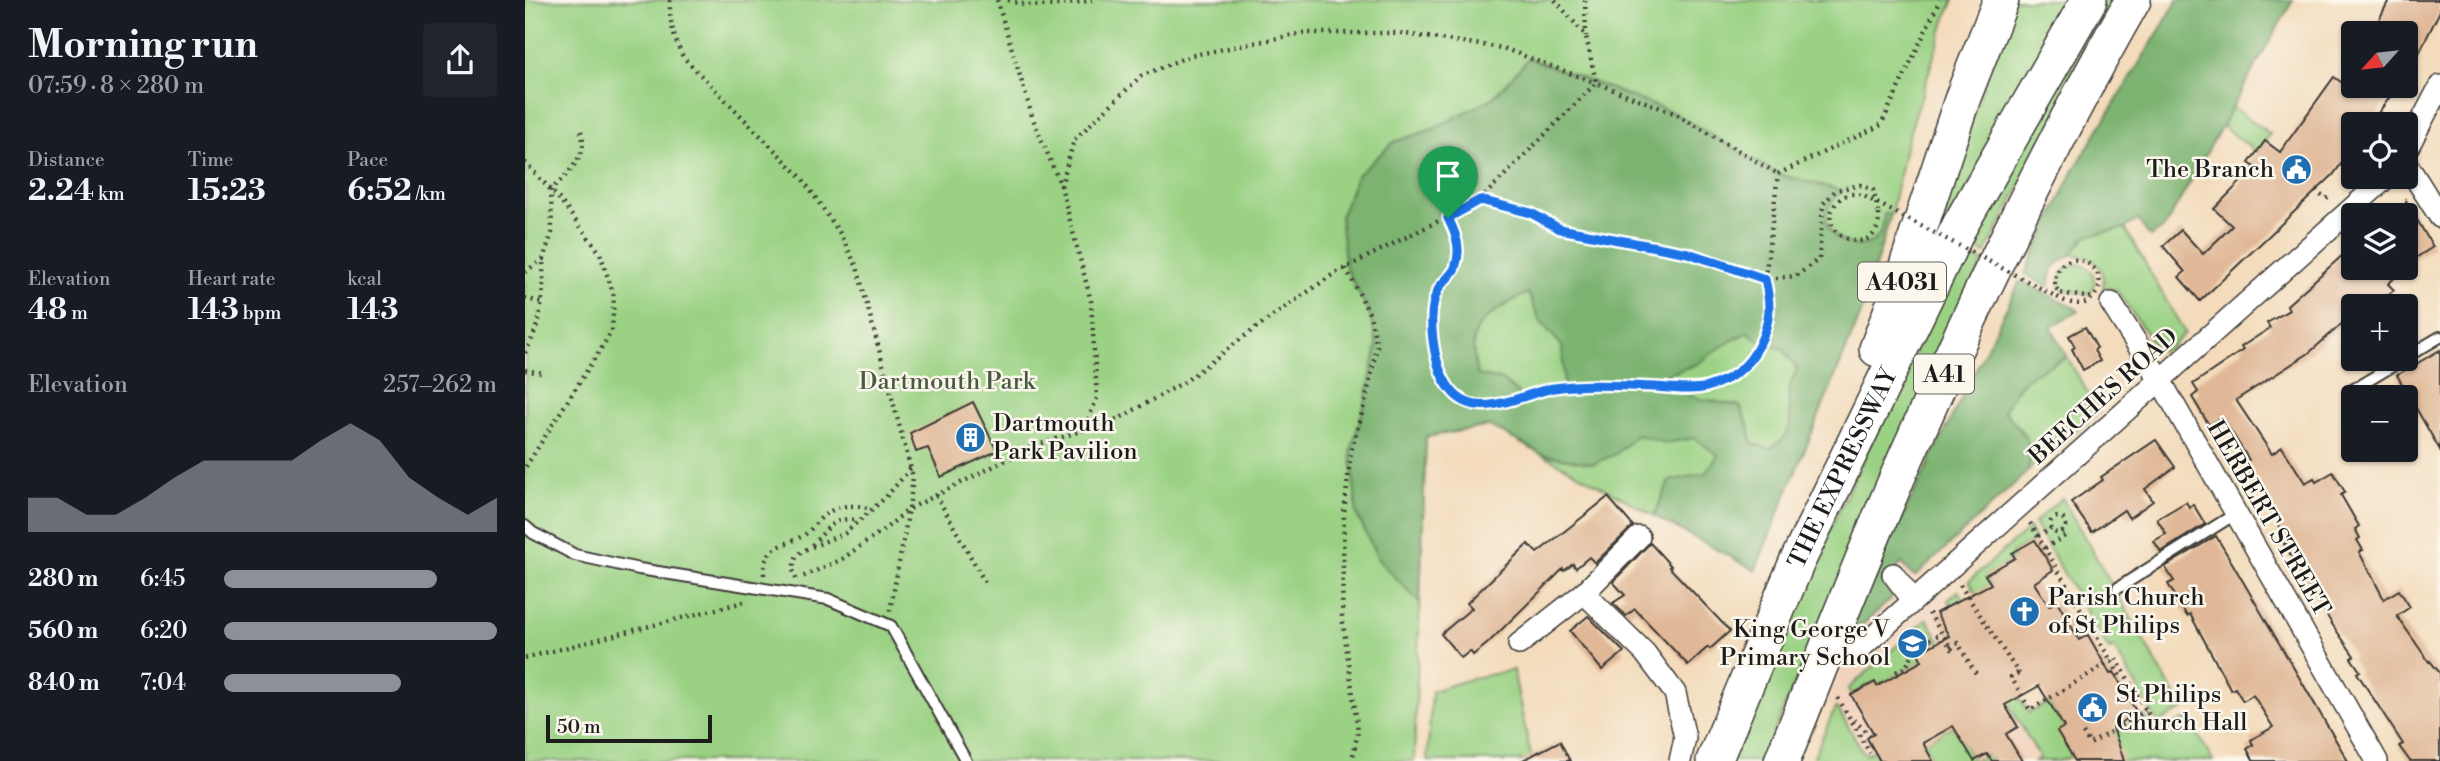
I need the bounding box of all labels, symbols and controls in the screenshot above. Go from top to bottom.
north arrow [2341,21,2419,98]
map controls [2341,21,2418,462]
text: Morning run [28,22,258,69]
button: share [423,23,497,97]
text: 07:59 · 8 × 280 m [28,72,204,100]
button: locate [2341,112,2418,189]
pin [1418,146,1478,218]
text: Distance [28,148,105,172]
text: Time [188,148,233,172]
text: Pace [347,148,388,172]
public building icon: The Branch [2280,152,2314,186]
place label: The Branch [2146,155,2274,185]
icon: arrive [1429,157,1467,195]
text: 2.24 [28,172,94,210]
text: 15:23 [188,172,266,210]
text: 6:52 [347,172,412,210]
text: km [94,182,125,206]
text: /km [412,182,446,206]
button: layers [2341,203,2418,280]
road number: A4031 [1858,262,1946,302]
text: Elevation [28,267,110,291]
text: Heart rate [188,267,275,291]
text: kcal [347,267,382,291]
text: 48 [28,291,67,329]
text: 143 [188,291,239,329]
text: 143 [347,291,399,329]
button: + [2341,294,2418,371]
text: m [67,301,88,325]
text: bpm [239,301,281,325]
street label: BEECHES ROAD [2022,322,2184,472]
road number: A41 [1914,354,1974,394]
street label: THE EXPRESSWAY [1782,362,1905,573]
park label: Dartmouth Park [859,367,1037,397]
text: Elevation [28,371,128,399]
text: 257–262 m [383,371,497,399]
button: − [2341,385,2418,462]
place label: Dartmouth Park Pavilion [993,409,1138,467]
street label: HERBERT STREET [2200,415,2336,622]
building icon: Dartmouth Park Pavilion [953,420,987,454]
text: 280 m [28,565,98,593]
text: 6:45 [140,565,186,593]
place label: Parish Church of St Philips [2048,583,2205,641]
church icon: Parish Church of St Philips [2008,594,2042,628]
place label: King George V Primary School [1720,615,1891,673]
text: 560 m [28,617,98,645]
text: 6:20 [140,617,188,645]
school or university icon: King George V Primary School [1896,626,1930,660]
text: 840 m [28,669,100,697]
text: 7:04 [140,669,186,697]
place label: St Philips Church Hall [2116,680,2247,738]
public building icon: St Philips Church Hall [2076,691,2110,725]
scale bar [546,712,712,744]
text: 50 m [557,715,601,739]

